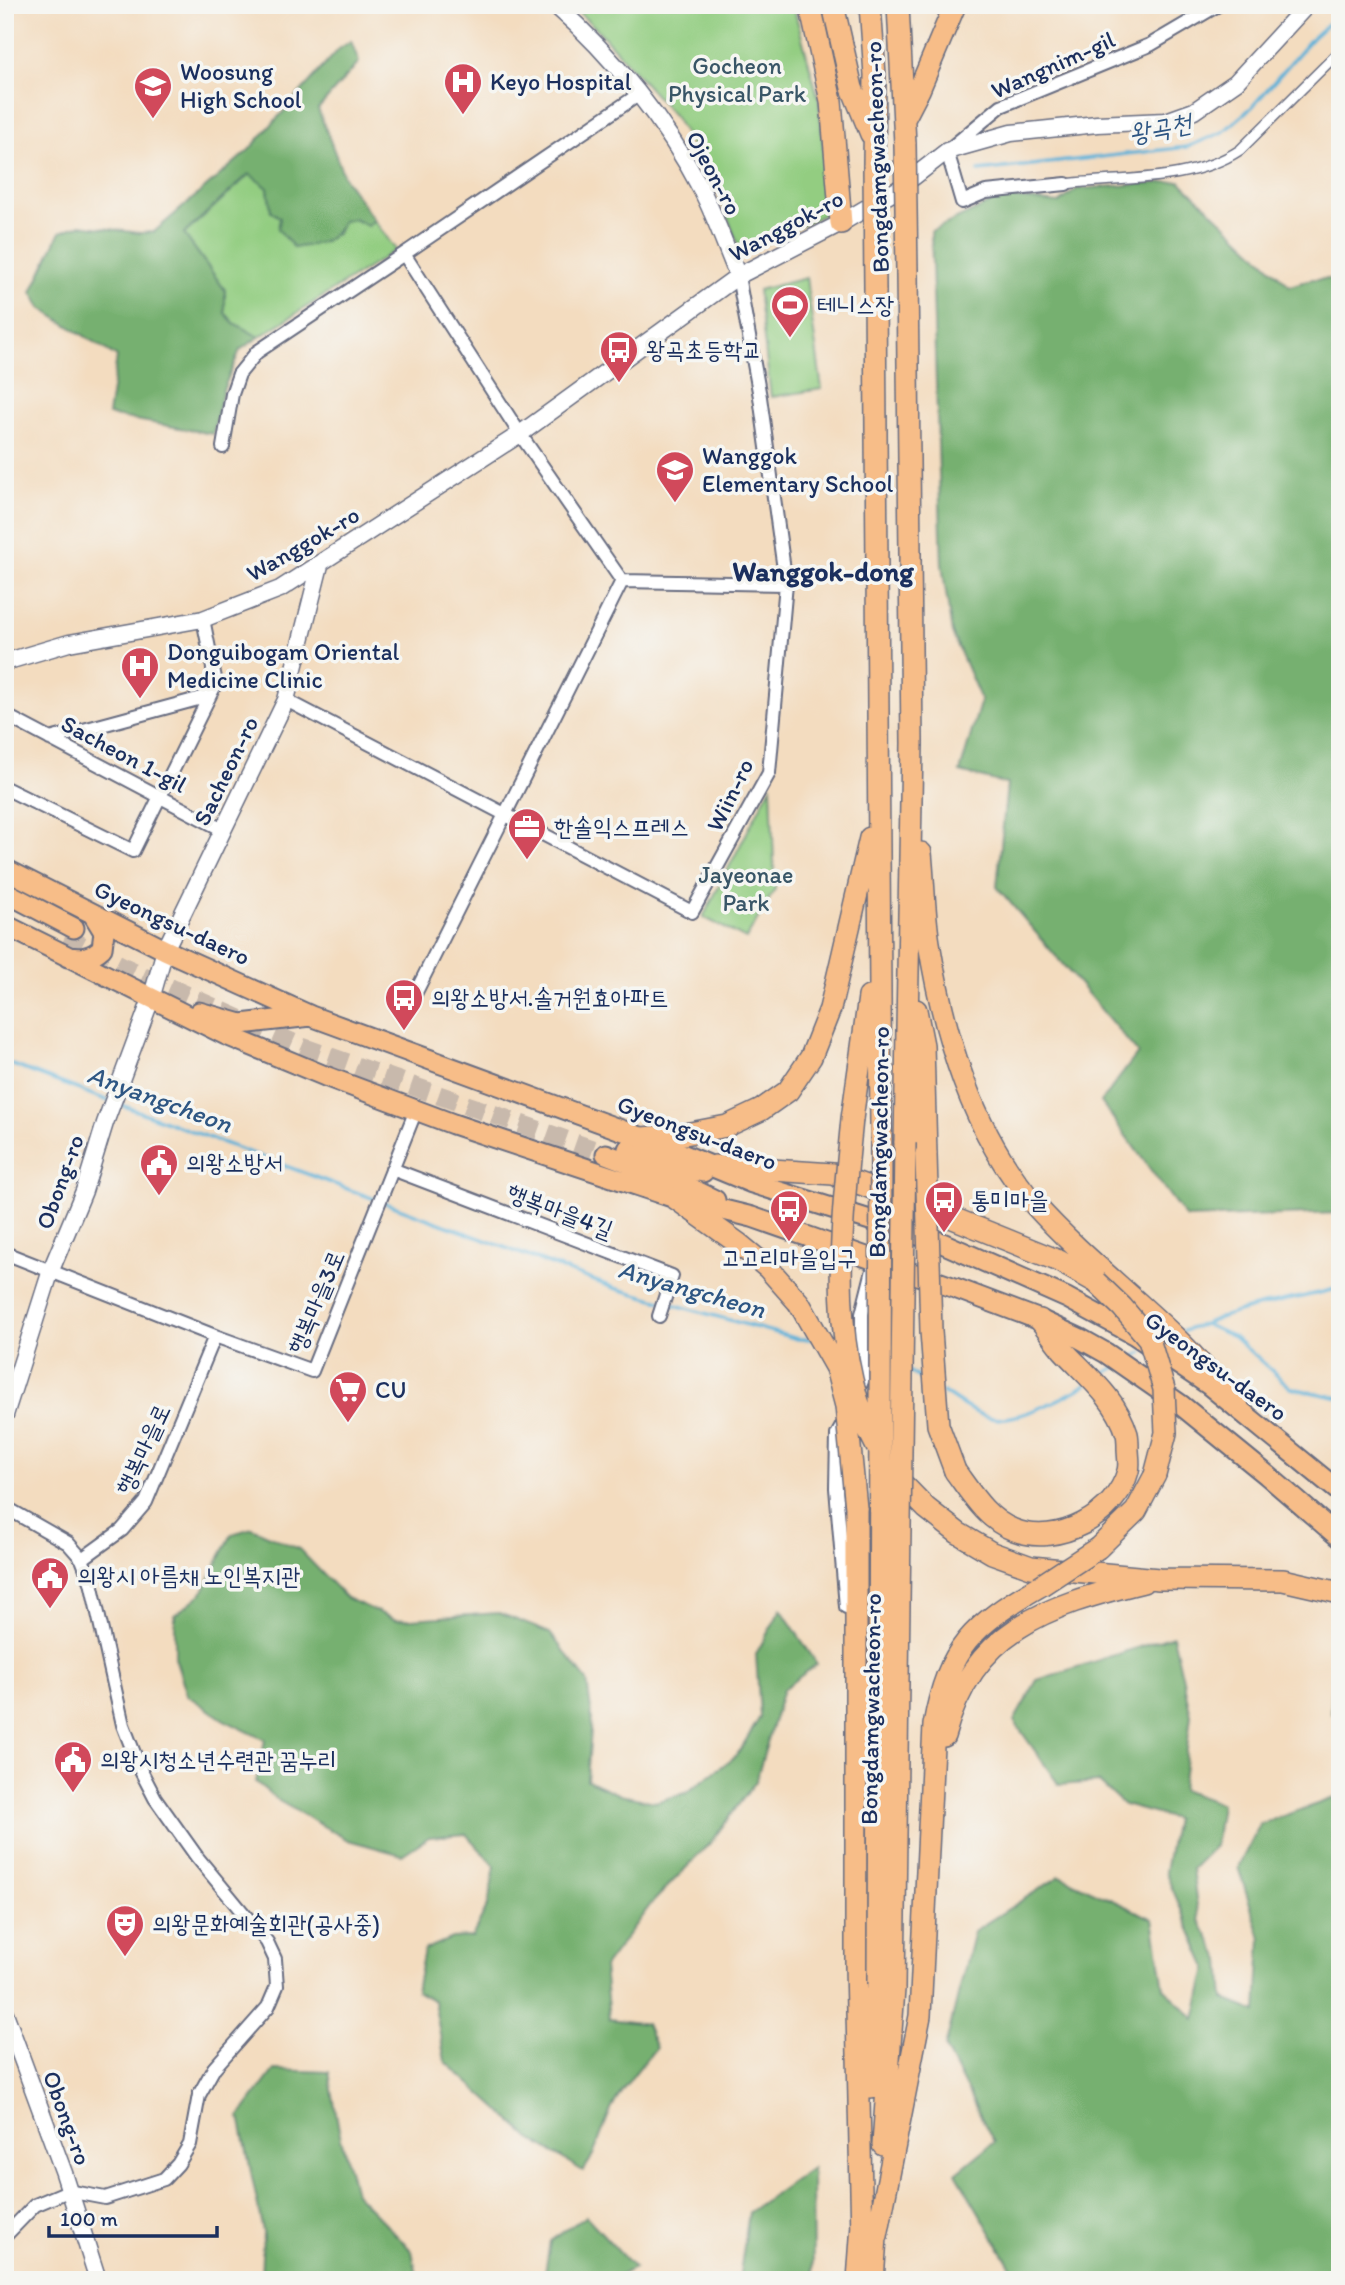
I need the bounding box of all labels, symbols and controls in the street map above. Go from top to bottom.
street label: Wangnim-gil [986,24,1119,105]
street label: Bongdamgwacheon-ro [858,41,895,273]
park label: Gocheon Physical Park [668,51,807,108]
place label: Woosung High School [180,57,302,114]
hospital icon: Keyo Hospital [442,61,484,116]
school or university icon: Woosung High School [132,65,174,120]
place label: Keyo Hospital [490,67,632,96]
water label: 왕곡천 [1126,106,1197,150]
street label: Ojeon-ro [680,126,749,220]
street label: Wanggok-ro [723,183,848,268]
sports icon: 테니스장 [769,284,811,339]
place label: 테니스장 [817,290,894,319]
bus stop icon: 왕곡초등학교 [598,329,640,384]
place label: 왕곡초등학교 [646,335,762,364]
place label: Wanggok Elementary School [702,441,894,498]
school or university icon: Wanggok Elementary School [654,449,696,504]
street label: Wanggok-ro [241,500,364,588]
district label: Wanggok-dong [732,554,914,588]
place label: Donguibogam Oriental Medicine Clinic [167,637,400,694]
hospital icon: Donguibogam Oriental Medicine Clinic [119,645,161,700]
street label: Sacheon 1-gil [56,708,192,799]
street label: Sacheon-ro [187,711,264,830]
street label: Wiin-ro [700,754,760,836]
office icon: 한솔익스프레스 [506,806,548,861]
place label: 한솔익스프레스 [554,812,689,841]
park label: Jayeonae Park [698,860,794,917]
street label: Gyeongsu-daero [90,874,255,971]
bus stop icon: 의왕소방서.솔거원효아파트 [383,977,425,1032]
place label: 의왕소방서.솔거원효아파트 [431,983,669,1012]
street label: Bongdamgwacheon-ro [862,1026,895,1258]
water label: Anyangcheon [84,1058,237,1140]
street label: Gyeongsu-daero [613,1089,781,1176]
street label: Obong-ro [29,1131,90,1233]
public building icon: 의왕소방서 [138,1142,180,1197]
place label: 의왕소방서 [186,1148,283,1177]
street label: 행복마을4길 [503,1177,617,1244]
bus stop icon: 통미마을 [923,1179,965,1234]
place label: 통미마을 [971,1185,1048,1214]
bus stop icon: 고고리마을입구 [768,1188,810,1243]
place label: 고고리마을입구 [721,1243,857,1272]
street label: 행복마을3로 [281,1246,350,1358]
water label: Anyangcheon [615,1253,769,1325]
street label: Gyeongsu-daero [1140,1304,1293,1427]
supermarket icon: CU [327,1369,369,1424]
place label: CU [375,1375,406,1404]
street label: 행복마을로 [109,1399,176,1499]
public building icon: 의왕시 아름채 노인복지관 [29,1555,71,1610]
place label: 의왕시 아름채 노인복지관 [77,1561,300,1590]
street label: Bongdamgwacheon-ro [854,1593,887,1825]
public building icon: 의왕시청소년수련관 꿈누리 [52,1739,94,1794]
place label: 의왕시청소년수련관 꿈누리 [100,1745,337,1774]
theatre icon: 의왕문화예술회관(공사중) [104,1903,146,1958]
place label: 의왕문화예술회관(공사중) [152,1909,380,1938]
street label: Obong-ro [37,2067,98,2169]
scale bar [49,2194,217,2238]
text: 100 m [60,2206,118,2231]

